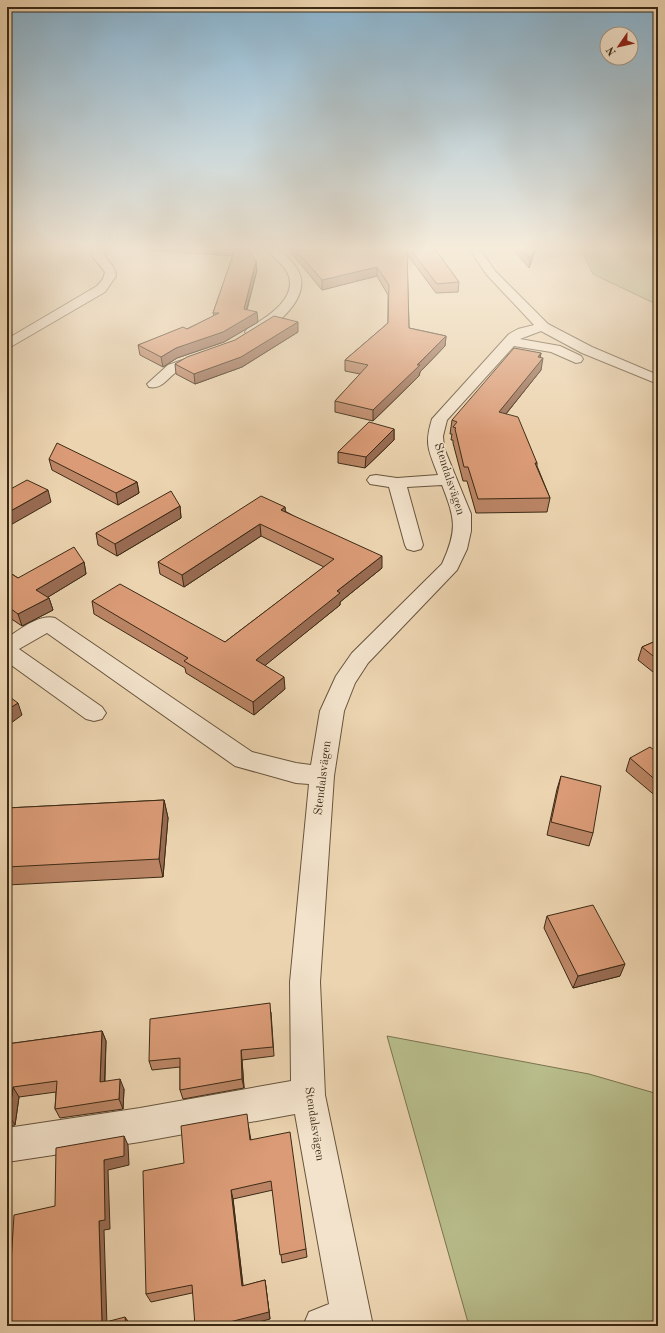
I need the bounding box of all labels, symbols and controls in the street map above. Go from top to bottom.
north arrow [599,26,639,66]
text: N [605,44,619,57]
street label: Stendalsvägen [432,441,466,517]
street label: Stendalsvägen [312,740,334,816]
street label: Stendalsvägen [302,1086,326,1163]

